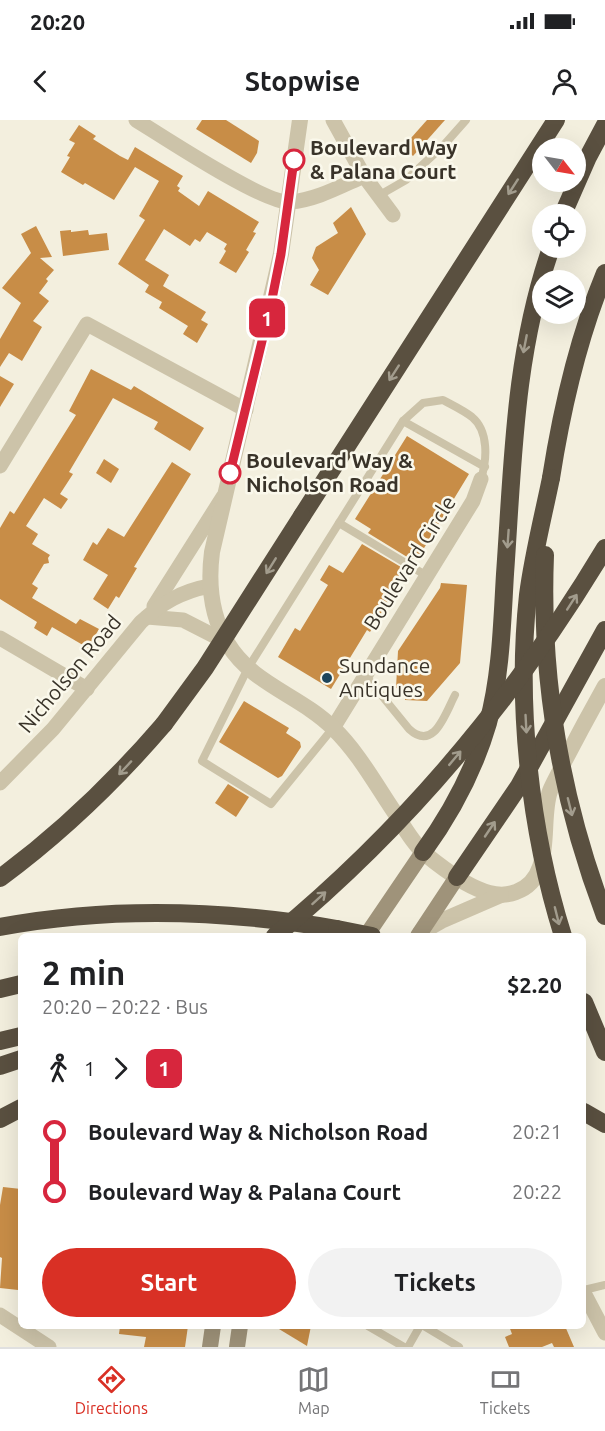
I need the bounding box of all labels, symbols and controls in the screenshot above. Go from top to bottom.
text: 20:20 [30,9,85,34]
icon: back [24,65,57,98]
icon: person [548,65,581,98]
text: Stopwise [245,66,360,96]
place label: Boulevard Way & Palana Court [310,135,457,183]
north arrow [532,138,586,192]
map controls [532,138,586,324]
marker: Boulevard Way & Palana Court [283,149,305,171]
one-way arrow [507,178,519,194]
button: locate [532,204,586,258]
button: layers [532,270,586,324]
line badge: 1 [248,298,286,338]
text: 1 [261,306,273,330]
one-way arrow [519,334,530,354]
one-way arrow [387,364,399,381]
place label: Boulevard Way & Nicholson Road [246,448,413,496]
marker: Boulevard Way & Nicholson Road [219,462,241,484]
street label: Boulevard Circle [358,491,460,634]
one-way arrow [502,528,513,548]
one-way arrow [264,557,276,574]
one-way arrow [566,594,578,611]
street label: Nicholson Road [13,610,125,737]
place label: Sundance Antiques [339,653,430,701]
marker: Sundance Antiques [320,671,334,685]
one-way arrow [521,713,532,733]
one-way arrow [448,751,462,766]
one-way arrow [118,760,132,775]
one-way arrow [565,798,577,817]
one-way arrow [484,821,496,838]
one-way arrow [312,891,327,905]
one-way arrow [552,906,564,925]
text: 2 min [42,954,125,991]
text: $2.20 [507,972,562,997]
text: 20:20 – 20:22 · Bus [42,995,208,1018]
icon: walk [42,1052,75,1085]
icon: forward [104,1052,137,1085]
text: 1 [158,1056,170,1080]
text: 1 [84,1057,95,1080]
text: Boulevard Way & Nicholson Road [88,1119,428,1144]
text: 20:21 [512,1120,562,1143]
text: Boulevard Way & Palana Court [88,1179,401,1204]
text: 20:22 [512,1180,562,1203]
button: Start [42,1248,296,1317]
button: Tickets [308,1248,562,1317]
tab: Directions [75,1363,148,1417]
tab: Map [297,1363,330,1417]
tab: Tickets [480,1363,530,1417]

